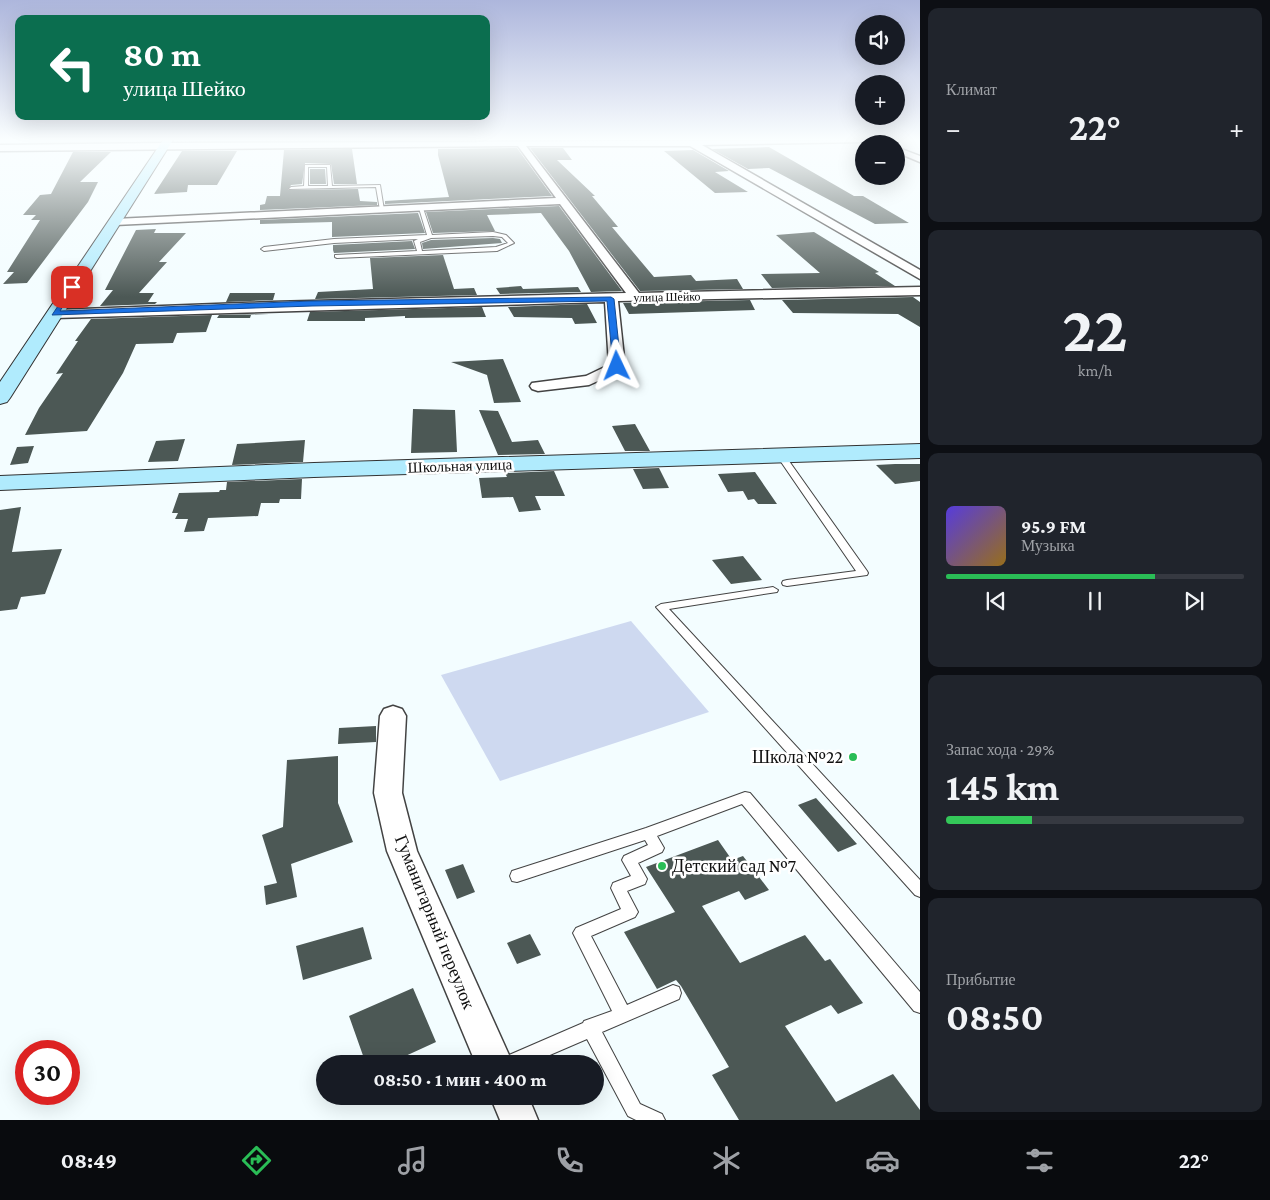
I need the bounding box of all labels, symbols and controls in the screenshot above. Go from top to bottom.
map controls [855,15,905,185]
button: sound [855,15,905,65]
icon: left [40,35,105,100]
text: 80 m [123,35,201,74]
button: + [855,75,905,125]
text: улица Шейко [123,76,246,101]
text: Климат [946,81,997,98]
text: 22° [1069,106,1121,148]
text: − [946,113,961,144]
text: + [1229,113,1244,144]
button: − [855,135,905,185]
pin [51,266,93,308]
icon: arrive [58,273,86,301]
street label: улица Шейко [633,289,701,305]
text: 22 [1062,293,1128,365]
position arrow [590,339,642,391]
text: km/h [1078,362,1112,379]
street label: Школьная улица [407,456,513,476]
text: 95.9 FM [1021,516,1086,537]
text: Музыка [1021,537,1075,554]
icon: previous [982,587,1010,615]
icon: pause [1081,587,1109,615]
icon: next [1180,587,1208,615]
text: Запас хода · 29% [946,741,1054,758]
place label: Школа №22 [752,747,843,767]
marker: Школа №22 [847,751,859,763]
text: 145 km [946,766,1059,808]
street label: Гуманитарный переулок [391,832,479,1012]
place label: Детский сад №7 [672,856,796,876]
marker: Детский сад №7 [656,860,668,872]
text: Прибытие [946,971,1016,988]
text: 08:50 [946,996,1044,1038]
speed limit sign: 30 [15,1040,80,1105]
text: 08:50 · 1 мин · 400 m [373,1069,547,1090]
icon: directions [239,1143,274,1178]
icon: music [395,1143,430,1178]
icon: phone [552,1143,587,1178]
icon: climate [709,1143,744,1178]
icon: car [865,1143,900,1178]
icon: filters [1022,1143,1057,1178]
text: 08:49 [61,1148,117,1173]
text: 22° [1179,1148,1209,1173]

